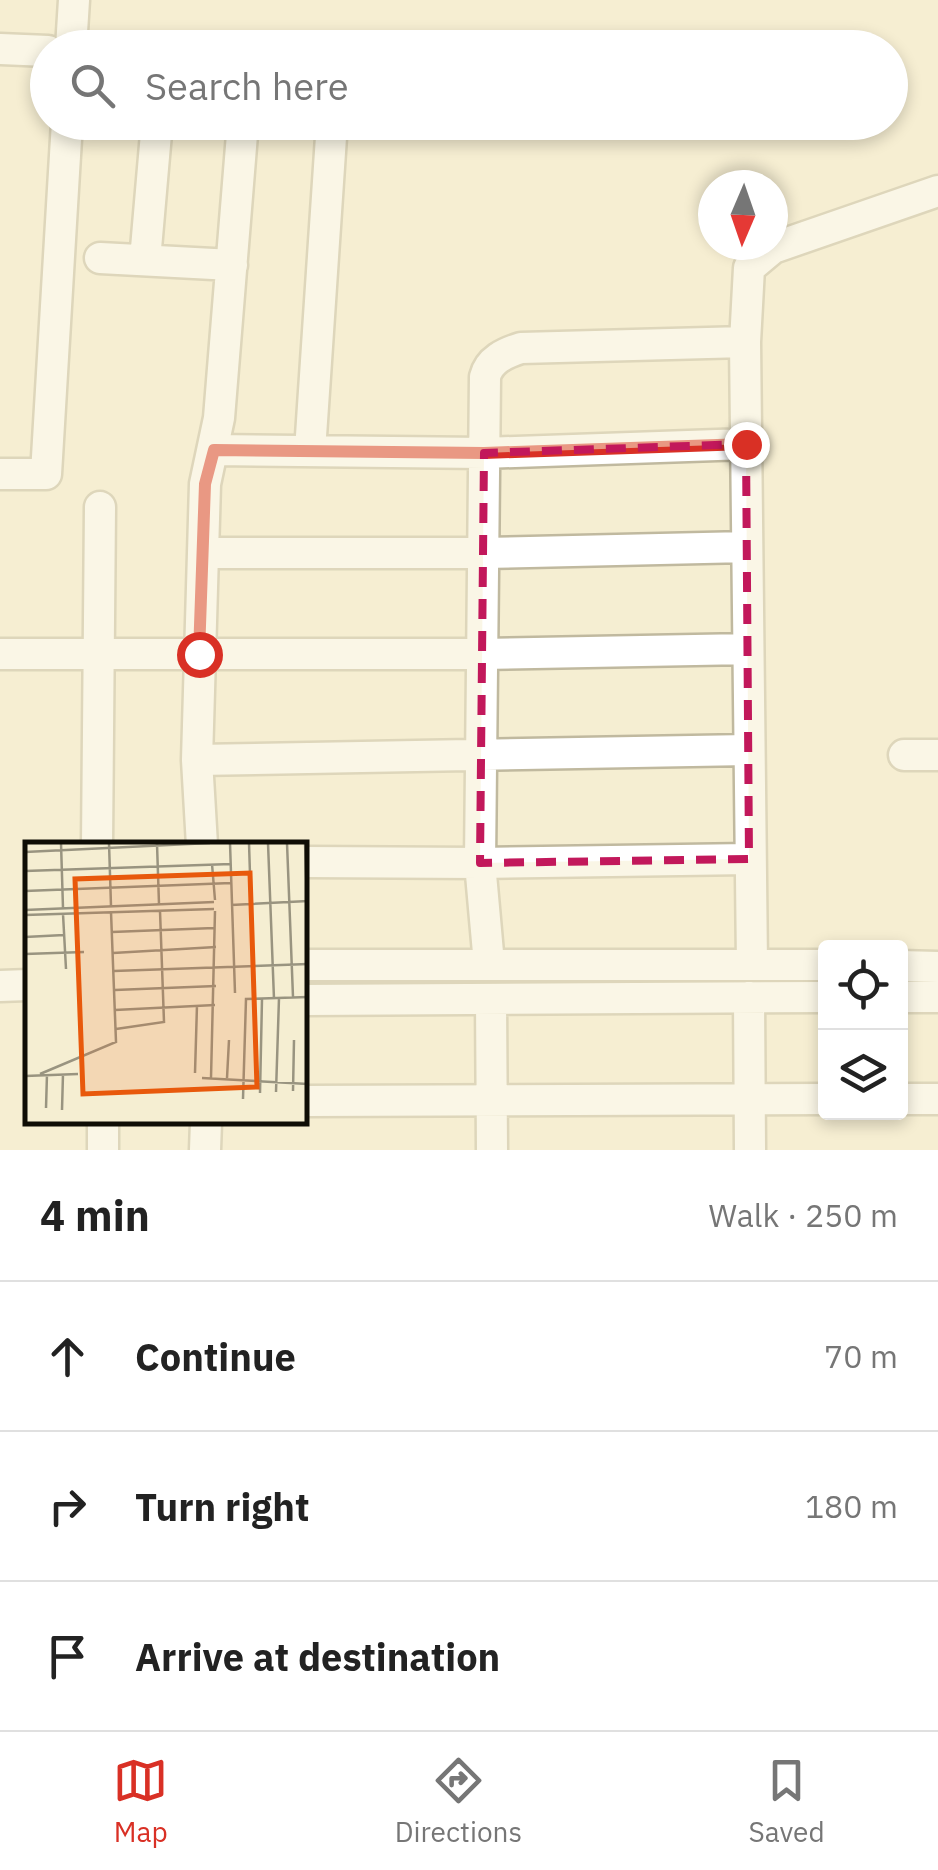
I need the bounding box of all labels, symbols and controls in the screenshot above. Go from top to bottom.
search box [30,30,908,140]
icon: search [65,58,120,113]
text: Search here [145,61,349,110]
north arrow [698,170,788,260]
route end [724,422,770,468]
route start [177,632,223,678]
inset map [25,842,308,1125]
map controls [818,940,908,1120]
button: locate [818,940,908,1030]
button: layers [818,1030,908,1120]
text: 4 min [40,1188,150,1243]
text: Walk · 250 m [709,1194,898,1236]
icon: ahead [40,1329,95,1384]
text: Continue [135,1332,296,1381]
text: 70 m [824,1335,898,1377]
icon: right [40,1479,95,1534]
text: Turn right [135,1482,310,1531]
text: 180 m [805,1485,898,1527]
icon: arrive [40,1629,95,1684]
text: Arrive at destination [135,1632,500,1681]
tab: Map [113,1753,168,1850]
tab: Directions [395,1753,522,1850]
tab: Saved [749,1753,825,1850]

